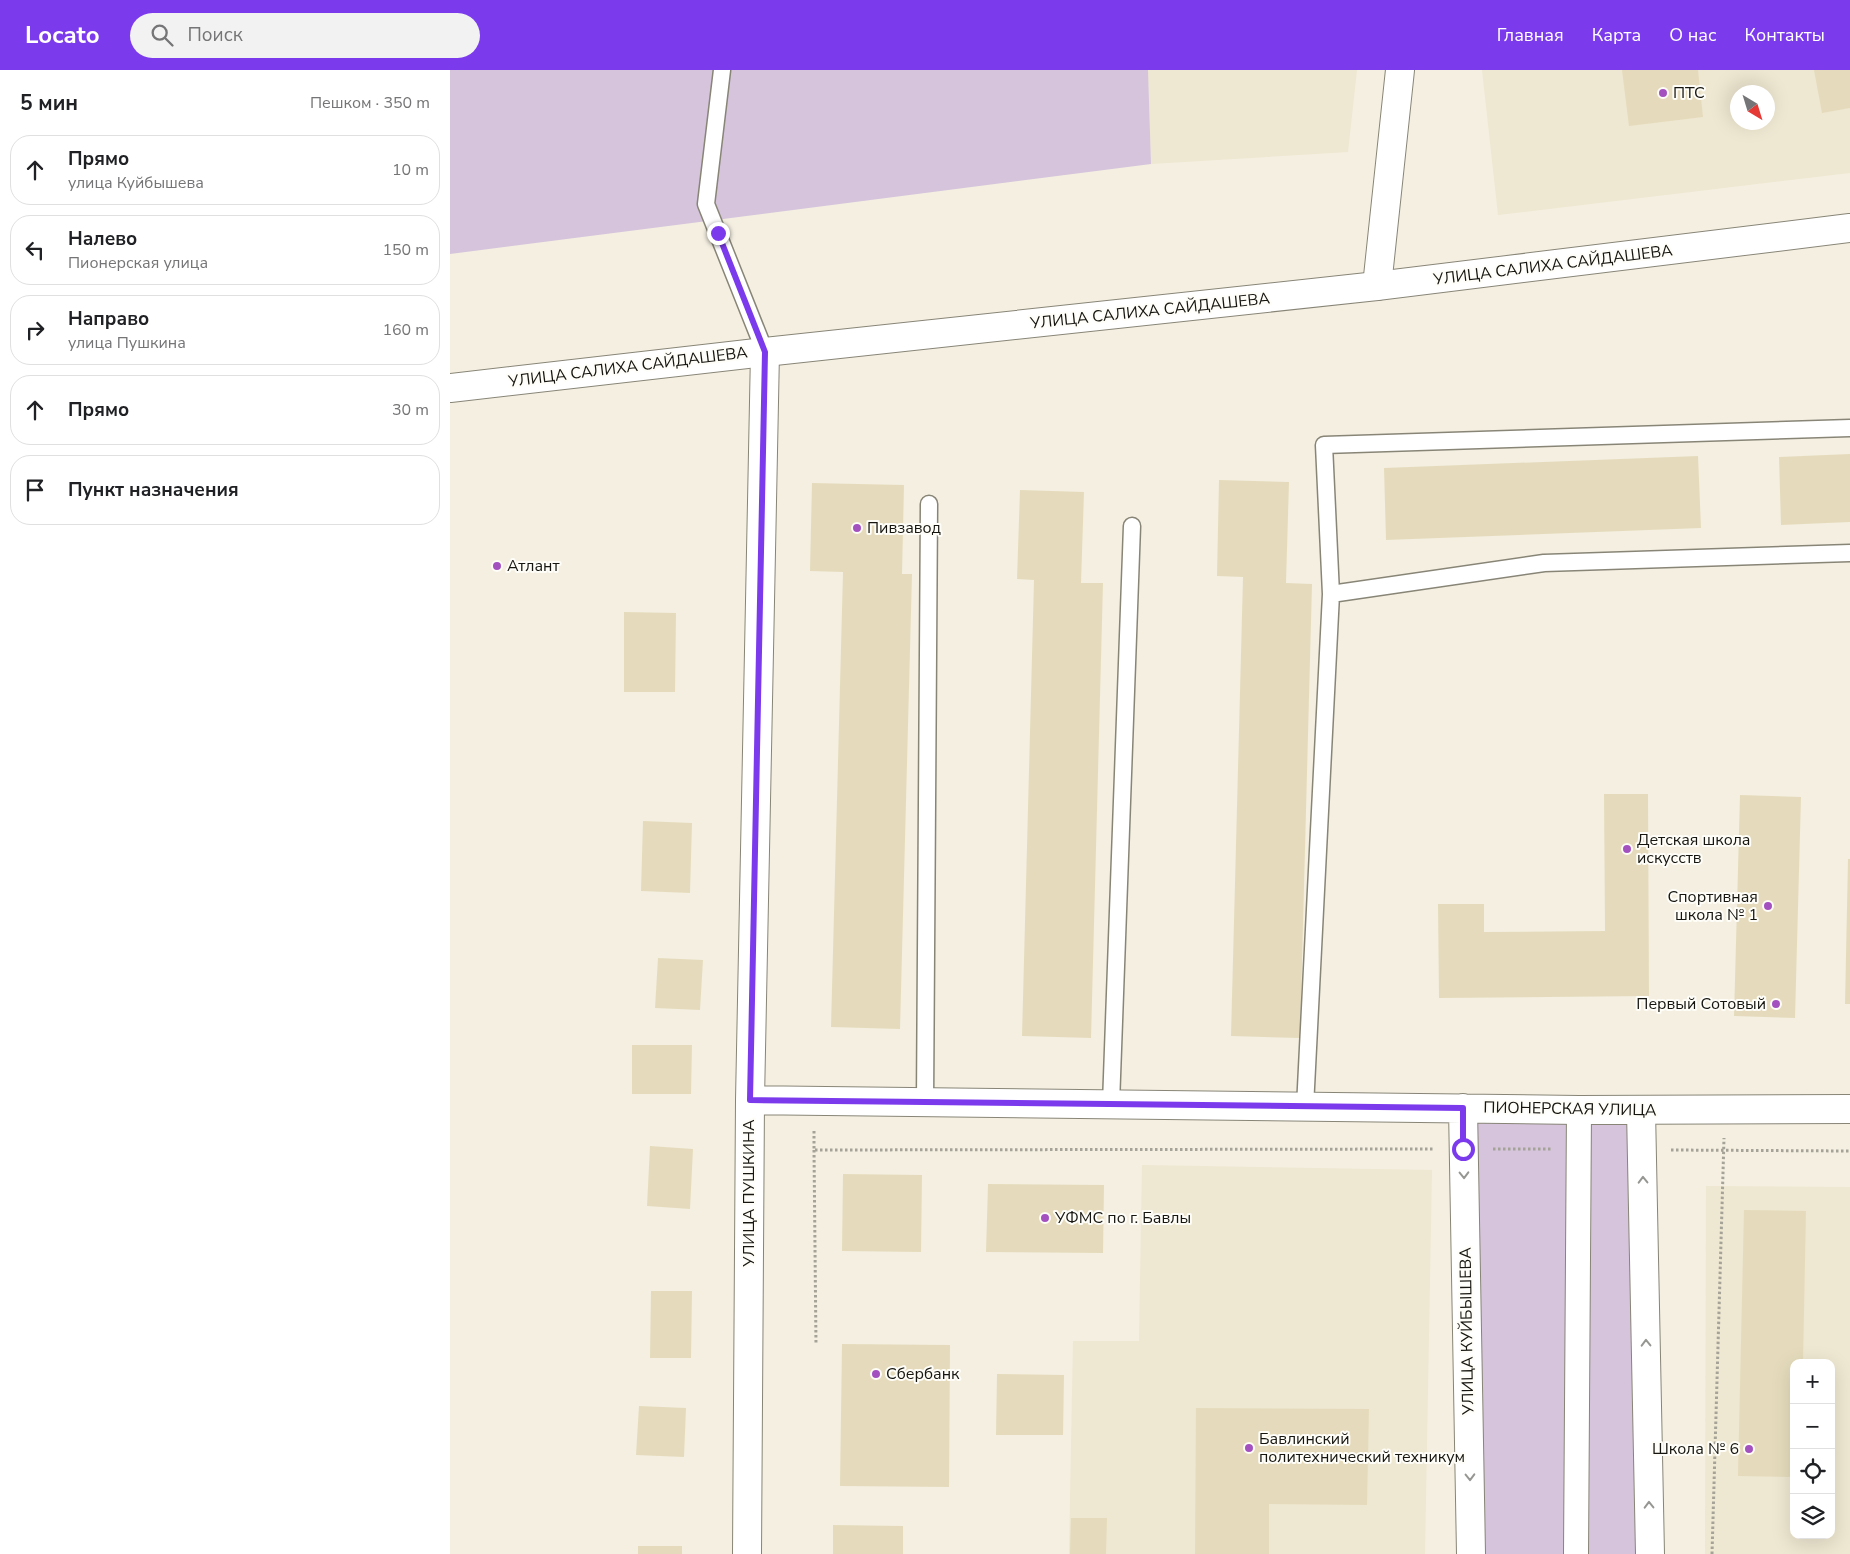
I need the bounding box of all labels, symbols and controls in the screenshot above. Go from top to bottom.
search box [130,13,480,58]
text: Locato [25,19,100,51]
icon: search [148,21,176,49]
text: Поиск [188,22,243,48]
text: Главная [1497,23,1564,47]
text: Карта [1592,23,1641,47]
text: О нас [1669,23,1717,47]
text: Контакты [1745,23,1825,47]
place label: ПТС [1673,82,1705,104]
north arrow [1730,85,1775,130]
marker: ПТС [1657,87,1669,99]
text: 5 мин [20,89,78,117]
text: Пешком · 350 m [310,92,430,114]
text: Прямо [68,146,129,172]
icon: ahead [21,156,49,184]
text: 10 m [392,159,429,181]
text: улица Куйбышева [68,172,204,194]
route end [707,222,730,245]
text: Налево [68,226,137,252]
icon: left [21,236,49,264]
text: 150 m [382,239,429,261]
street label: УЛИЦА САЛИХА САЙДАШЕВА [1431,239,1674,291]
text: Пионерская улица [68,252,208,274]
street label: УЛИЦА САЛИХА САЙДАШЕВА [1028,287,1271,335]
text: Направо [68,306,149,332]
icon: right [21,316,49,344]
text: 160 m [382,319,429,341]
text: улица Пушкина [68,332,186,354]
street label: УЛИЦА САЛИХА САЙДАШЕВА [506,341,749,393]
icon: ahead [21,396,49,424]
text: Прямо [68,397,129,423]
text: 30 m [392,399,429,421]
icon: arrive [21,476,49,504]
text: Пункт назначения [68,477,239,503]
place label: Пивзавод [867,517,942,539]
marker: Пивзавод [851,522,863,534]
place label: Атлант [507,555,560,577]
marker: Атлант [491,560,503,572]
place label: Детская школа искусств [1637,829,1750,869]
marker: Детская школа искусств [1621,843,1633,855]
place label: Спортивная школа № 1 [1668,886,1758,926]
marker: Спортивная школа № 1 [1762,900,1774,912]
place label: Первый Сотовый [1636,993,1766,1015]
marker: Первый Сотовый [1770,998,1782,1010]
street label: ПИОНЕРСКАЯ УЛИЦА [1483,1096,1657,1122]
street label: УЛИЦА ПУШКИНА [738,1119,760,1268]
route start [1452,1138,1475,1161]
one-way arrow [1458,1171,1469,1179]
one-way arrow [1638,1176,1648,1184]
place label: УФМС по г. Бавлы [1054,1207,1191,1229]
marker: УФМС по г. Бавлы [1039,1212,1051,1224]
street label: УЛИЦА КУЙБЫШЕВА [1455,1247,1479,1416]
one-way arrow [1641,1339,1651,1346]
map controls [1790,1359,1835,1539]
button: + [1790,1359,1835,1404]
place label: Сбербанк [886,1363,960,1385]
marker: Сбербанк [870,1368,882,1380]
button: − [1790,1404,1835,1449]
place label: Бавлинский политехнический техникум [1259,1428,1465,1468]
place label: Школа № 6 [1652,1438,1739,1460]
marker: Бавлинский политехнический техникум [1243,1442,1255,1454]
marker: Школа № 6 [1743,1443,1755,1455]
button: locate [1790,1449,1835,1494]
one-way arrow [1465,1474,1475,1481]
button: layers [1790,1494,1835,1539]
one-way arrow [1644,1501,1654,1509]

